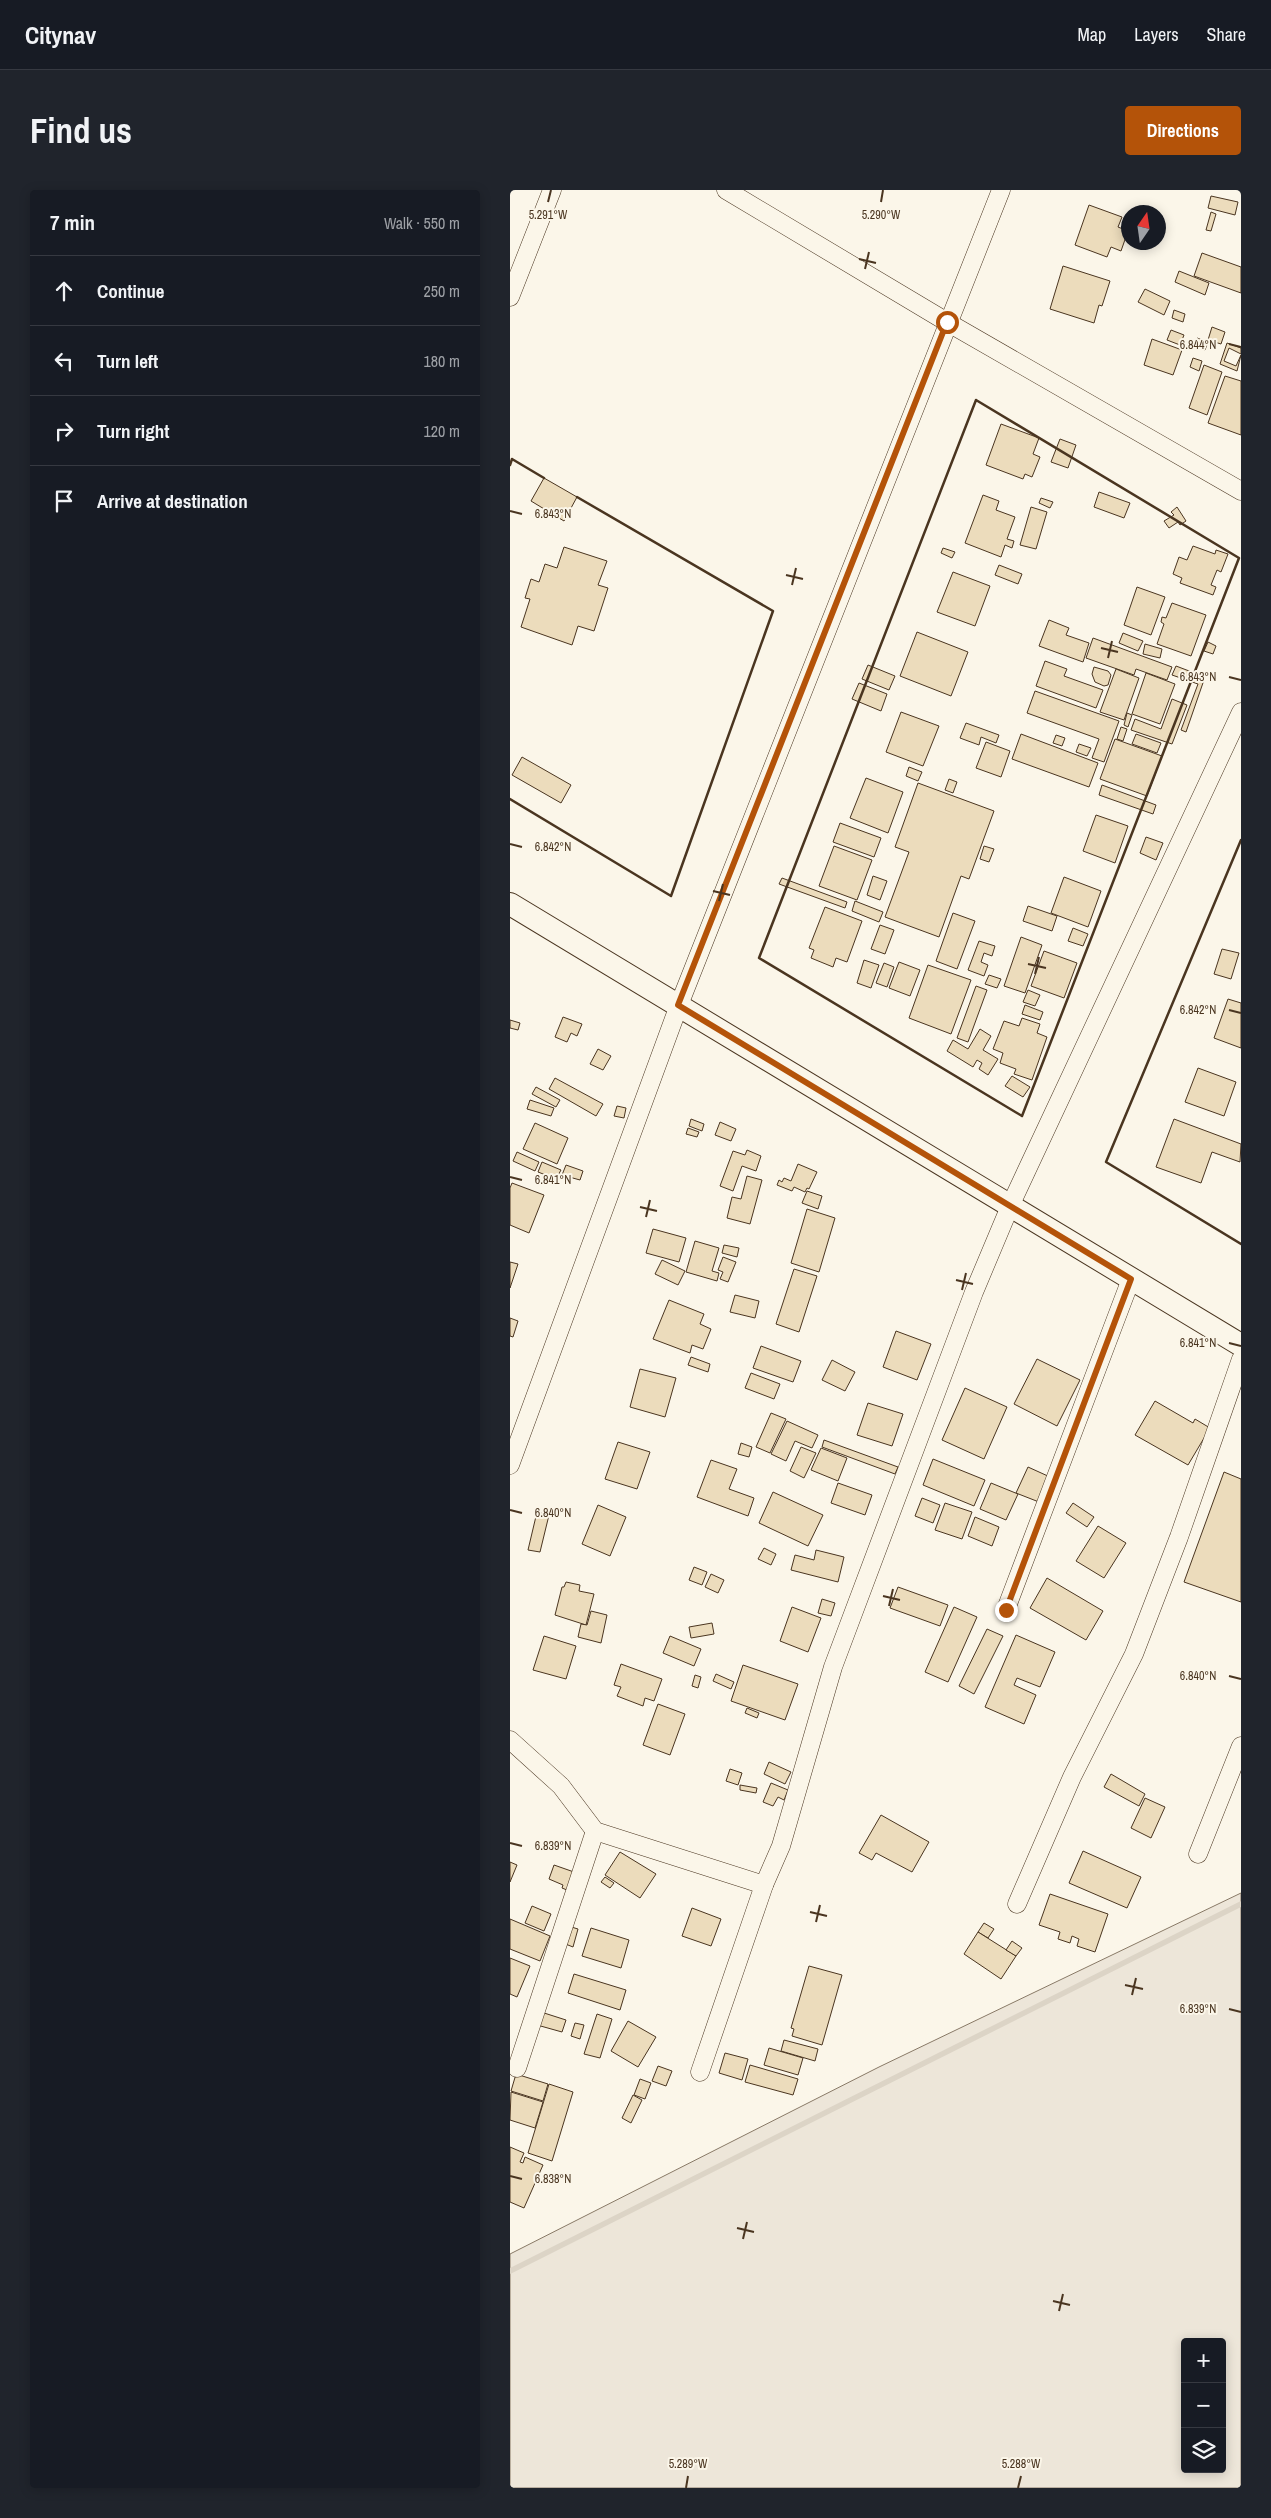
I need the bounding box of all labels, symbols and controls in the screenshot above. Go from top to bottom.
text: Citynav [25,19,96,51]
text: Map [1078,22,1106,47]
text: Layers [1134,22,1179,47]
text: Share [1207,22,1246,47]
button: Directions [1125,106,1241,155]
text: Find us [30,107,132,154]
north arrow [1121,205,1166,250]
text: 5.291°W [529,207,568,223]
text: 5.290°W [862,207,901,223]
text: 7 min [50,208,95,237]
text: Walk · 550 m [384,212,460,234]
icon: ahead [50,277,78,305]
text: Continue [97,278,165,304]
text: 250 m [424,280,460,302]
route start [936,311,959,334]
text: 6.844°N [1180,337,1216,353]
icon: left [50,347,78,375]
text: Turn left [97,348,158,374]
text: 180 m [424,350,460,372]
icon: right [50,417,78,445]
text: Turn right [97,418,169,444]
text: 120 m [424,420,460,442]
icon: arrive [50,487,78,515]
text: Arrive at destination [97,488,248,514]
text: 6.843°N [535,506,571,522]
text: 6.843°N [1180,669,1216,685]
text: 6.842°N [535,839,571,855]
text: 6.842°N [1180,1002,1216,1018]
text: 6.841°N [535,1172,571,1188]
text: 6.841°N [1180,1335,1216,1351]
text: 6.840°N [535,1505,571,1521]
route end [995,1599,1018,1622]
text: 6.840°N [1180,1668,1216,1684]
text: 6.839°N [535,1838,571,1854]
text: 6.839°N [1180,2001,1216,2017]
text: 6.838°N [535,2171,571,2187]
map controls [1181,2338,1226,2473]
button: + [1181,2338,1226,2383]
button: − [1181,2383,1226,2428]
button: layers [1181,2428,1226,2473]
text: 5.289°W [669,2456,708,2472]
text: 5.288°W [1002,2456,1041,2472]

